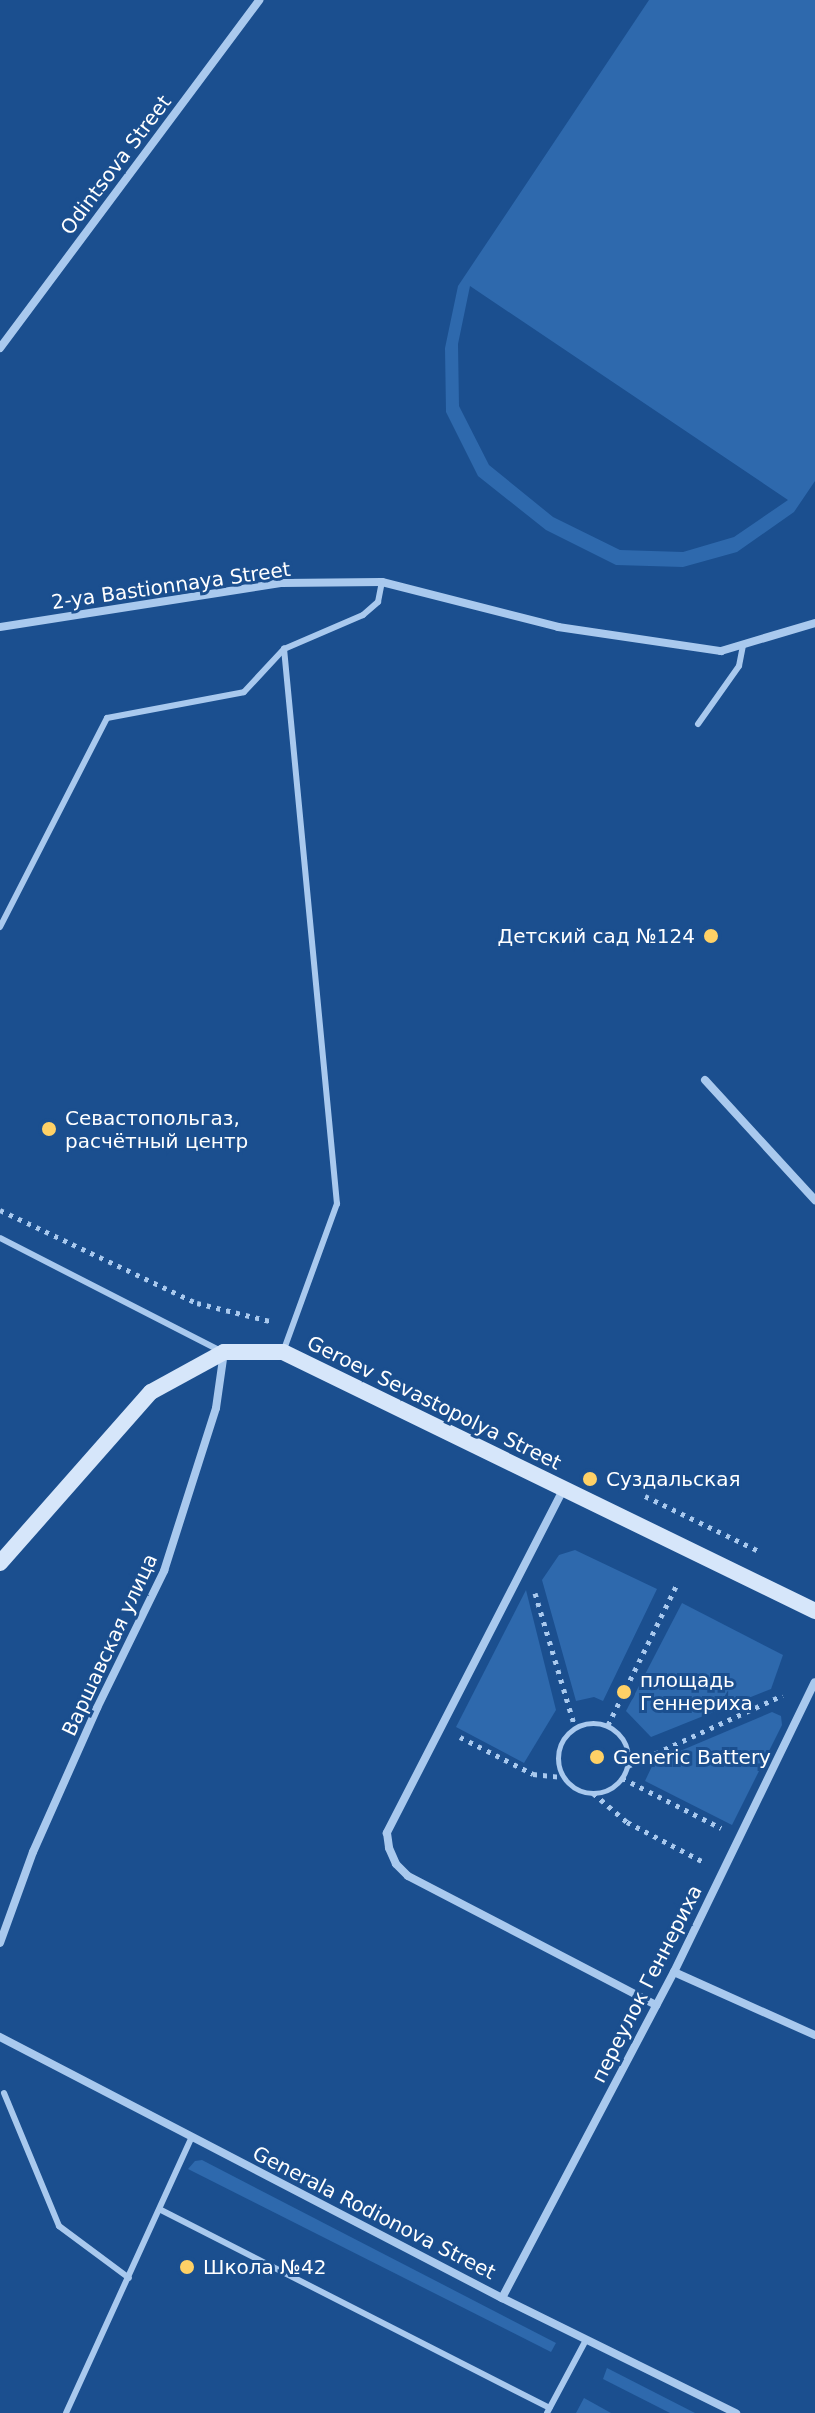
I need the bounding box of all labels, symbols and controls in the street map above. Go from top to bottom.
street label: Odintsova Street [56,91,176,239]
street label: 2-ya Bastionnaya Street [50,557,292,615]
place label: Детский сад №124 [498,924,695,948]
marker: Детский сад №124 [702,927,720,945]
place label: Севастопольгаз, расчётный центр [65,1106,248,1153]
marker: Севастопольгаз, расчётный центр [40,1120,58,1138]
street label: Geroev Sevastopolya Street [303,1331,565,1475]
place label: Суздальская [606,1467,740,1491]
marker: Суздальская [581,1470,599,1488]
street label: Варшавская улица [57,1550,163,1740]
place label: площадь Геннериха [640,1668,753,1715]
marker: площадь Геннериха [615,1683,633,1701]
place label: Generic Battery [613,1745,771,1769]
marker: Generic Battery [588,1748,606,1766]
street label: переулок Геннериха [587,1881,707,2087]
street label: Generala Rodionova Street [249,2141,499,2285]
place label: Школа №42 [203,2255,326,2279]
marker: Школа №42 [178,2258,196,2276]

